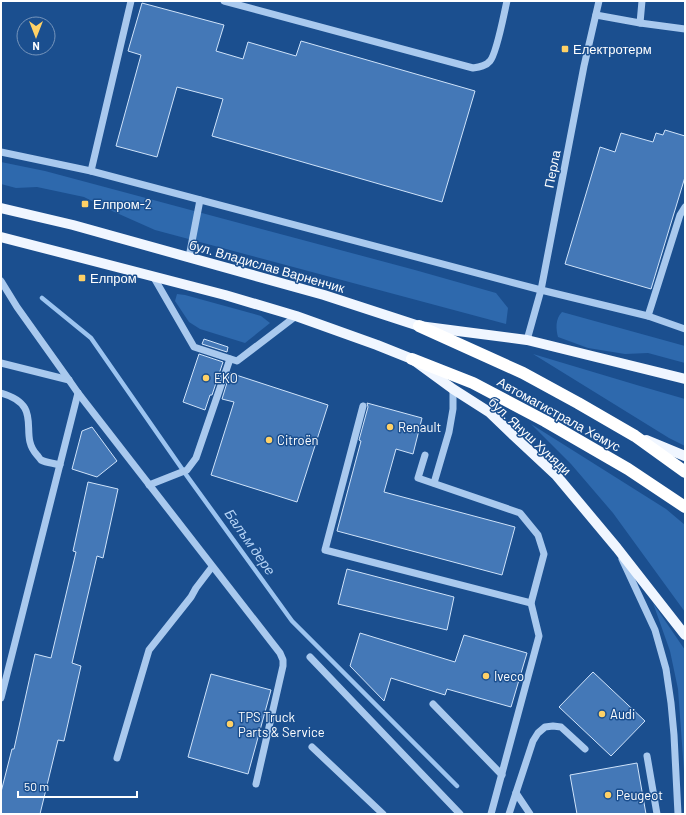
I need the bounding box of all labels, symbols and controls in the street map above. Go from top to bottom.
north arrow [16,16,56,56]
text: N [32,40,40,53]
place label: Електротерм [573,41,652,57]
marker: Електротерм [560,44,570,54]
street label: Перла [541,148,564,189]
place label: Елпром-2 [93,196,152,212]
marker: Елпром-2 [80,199,90,209]
street label: бул. Владислав Варненчик [188,236,347,296]
place label: Елпром [90,270,137,286]
marker: Елпром [77,273,87,283]
place label: EKO [214,370,238,386]
marker: EKO [201,373,211,383]
street label: Автомагистрала Хемус [494,373,624,455]
street label: бул. Януш Хуняди [485,394,575,478]
place label: Renault [398,419,441,435]
marker: Renault [385,422,395,432]
place label: Citroën [277,432,319,448]
marker: Citroën [264,435,274,445]
water label: Балъм дере [221,505,280,578]
place label: Iveco [494,668,524,684]
marker: Iveco [481,671,491,681]
place label: Audi [610,706,635,722]
place label: TPS Truck Parts & Service [238,709,325,740]
marker: Audi [597,709,607,719]
marker: TPS Truck Parts & Service [225,719,235,729]
scale bar [18,773,137,799]
text: 50 m [24,779,49,793]
place label: Peugeot [616,787,663,803]
marker: Peugeot [603,790,613,800]

